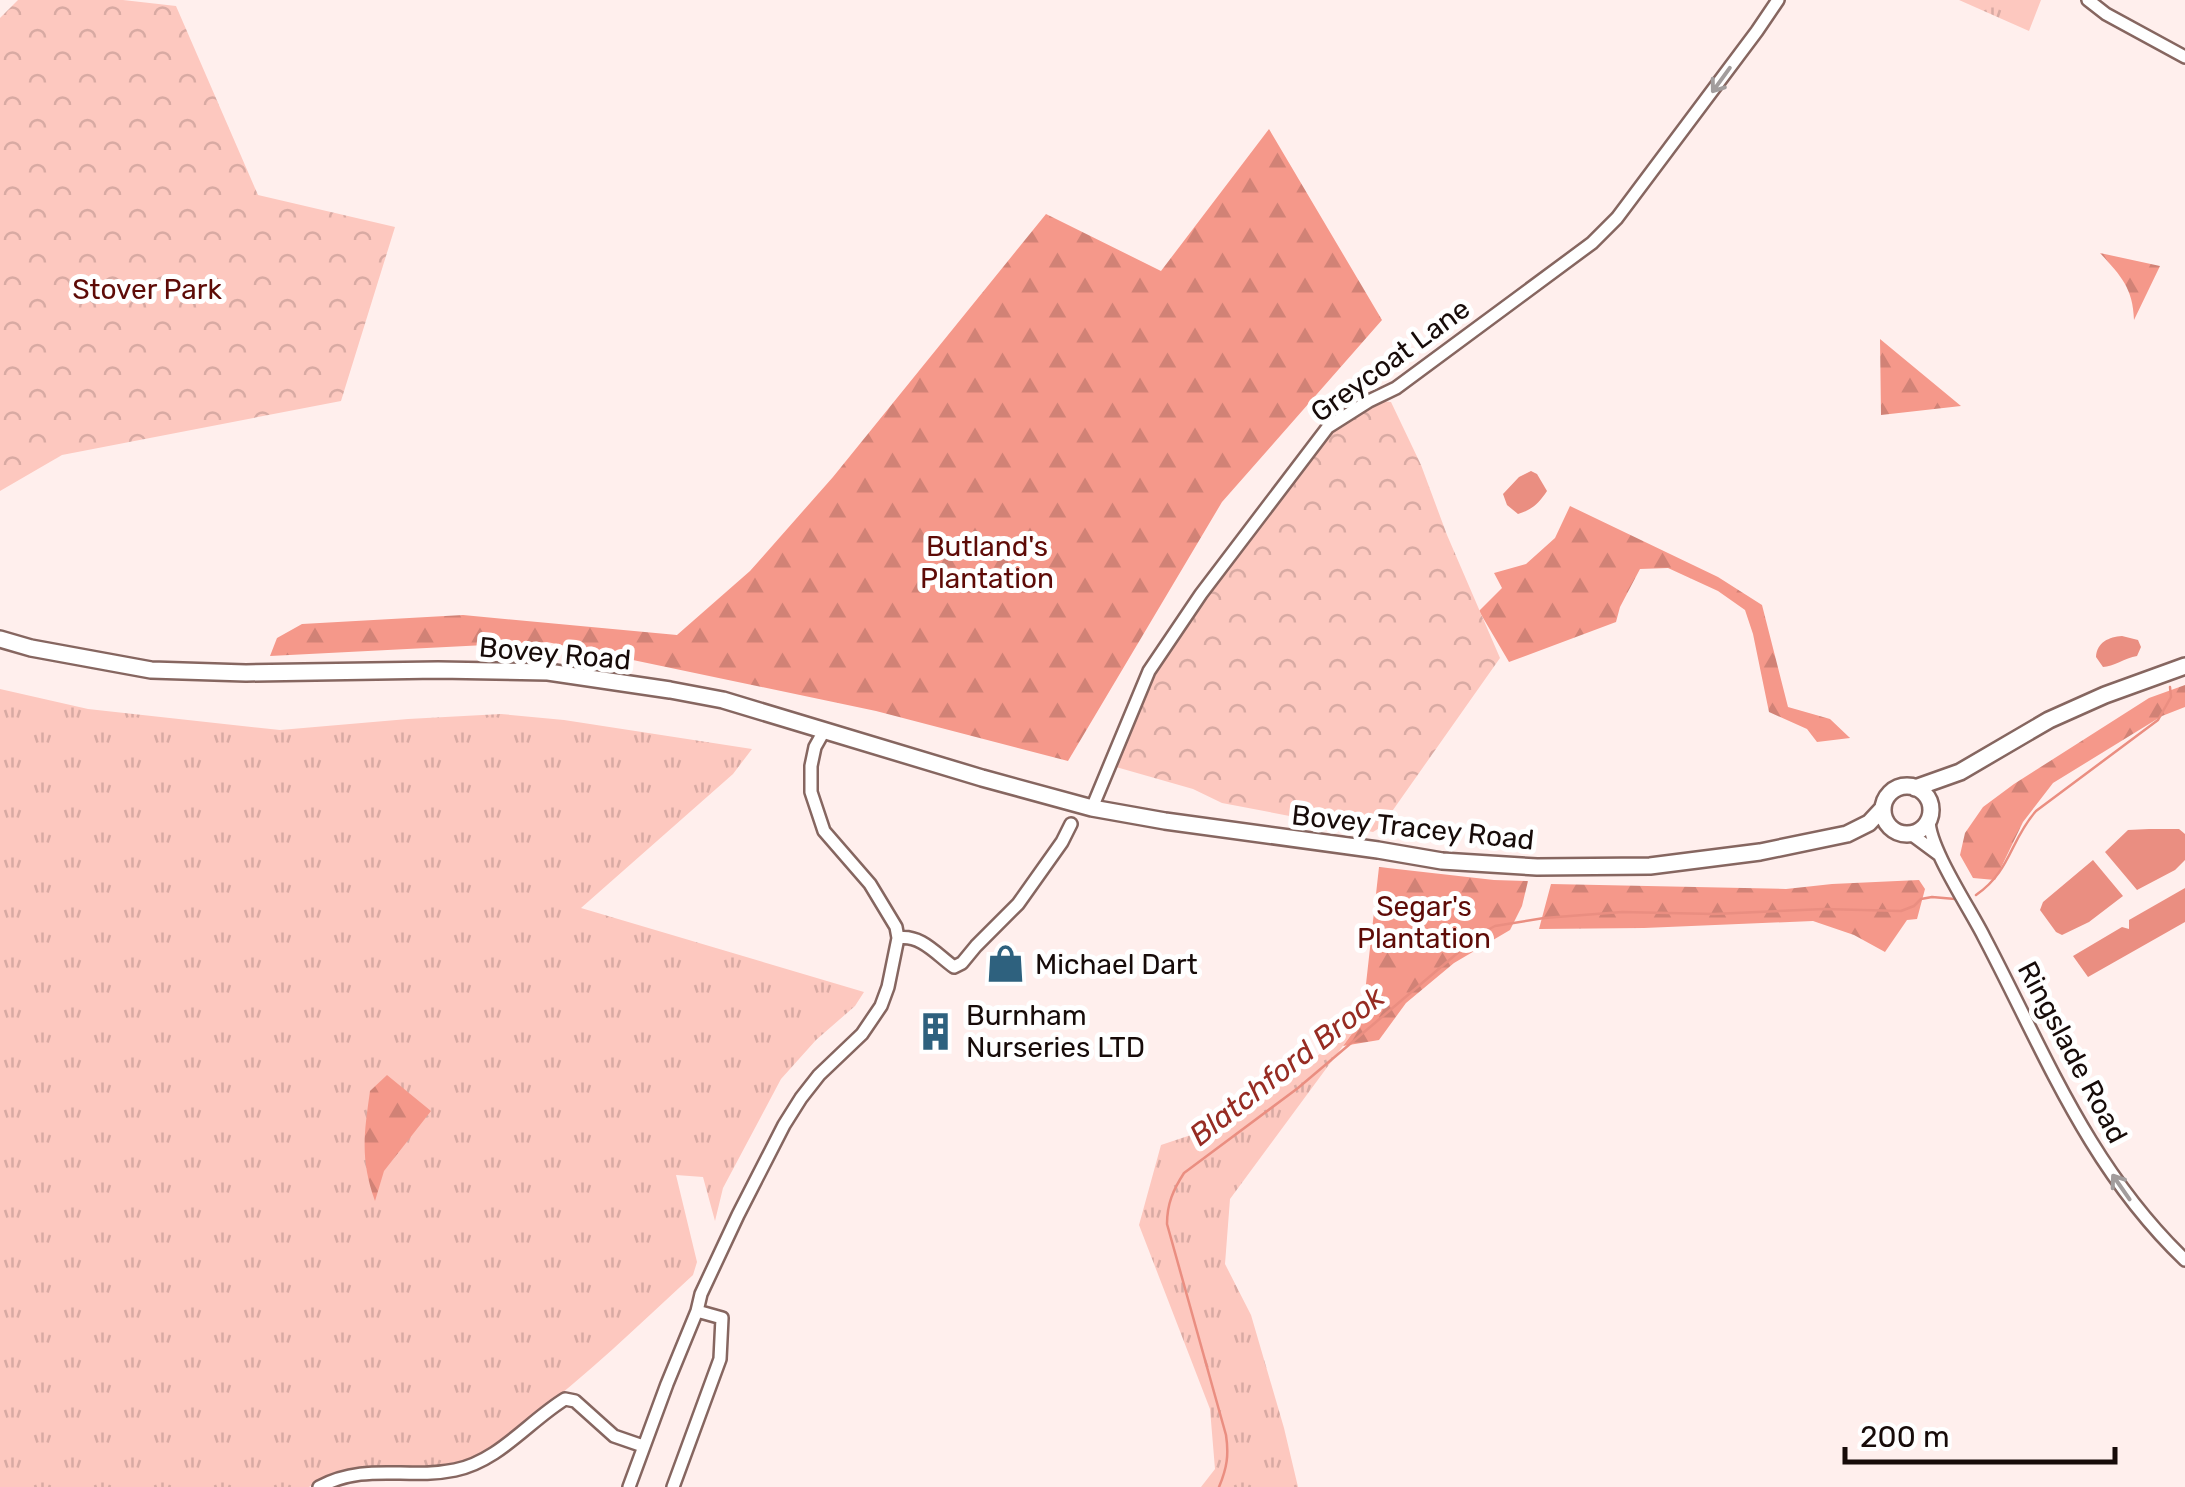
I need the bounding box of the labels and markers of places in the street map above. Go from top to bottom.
shop icon: Michael Dart [984,943,1026,985]
place label: Michael Dart [1035,948,1198,981]
place label: Burnham Nurseries LTD [966,999,1145,1064]
building icon: Burnham Nurseries LTD [915,1010,957,1052]

